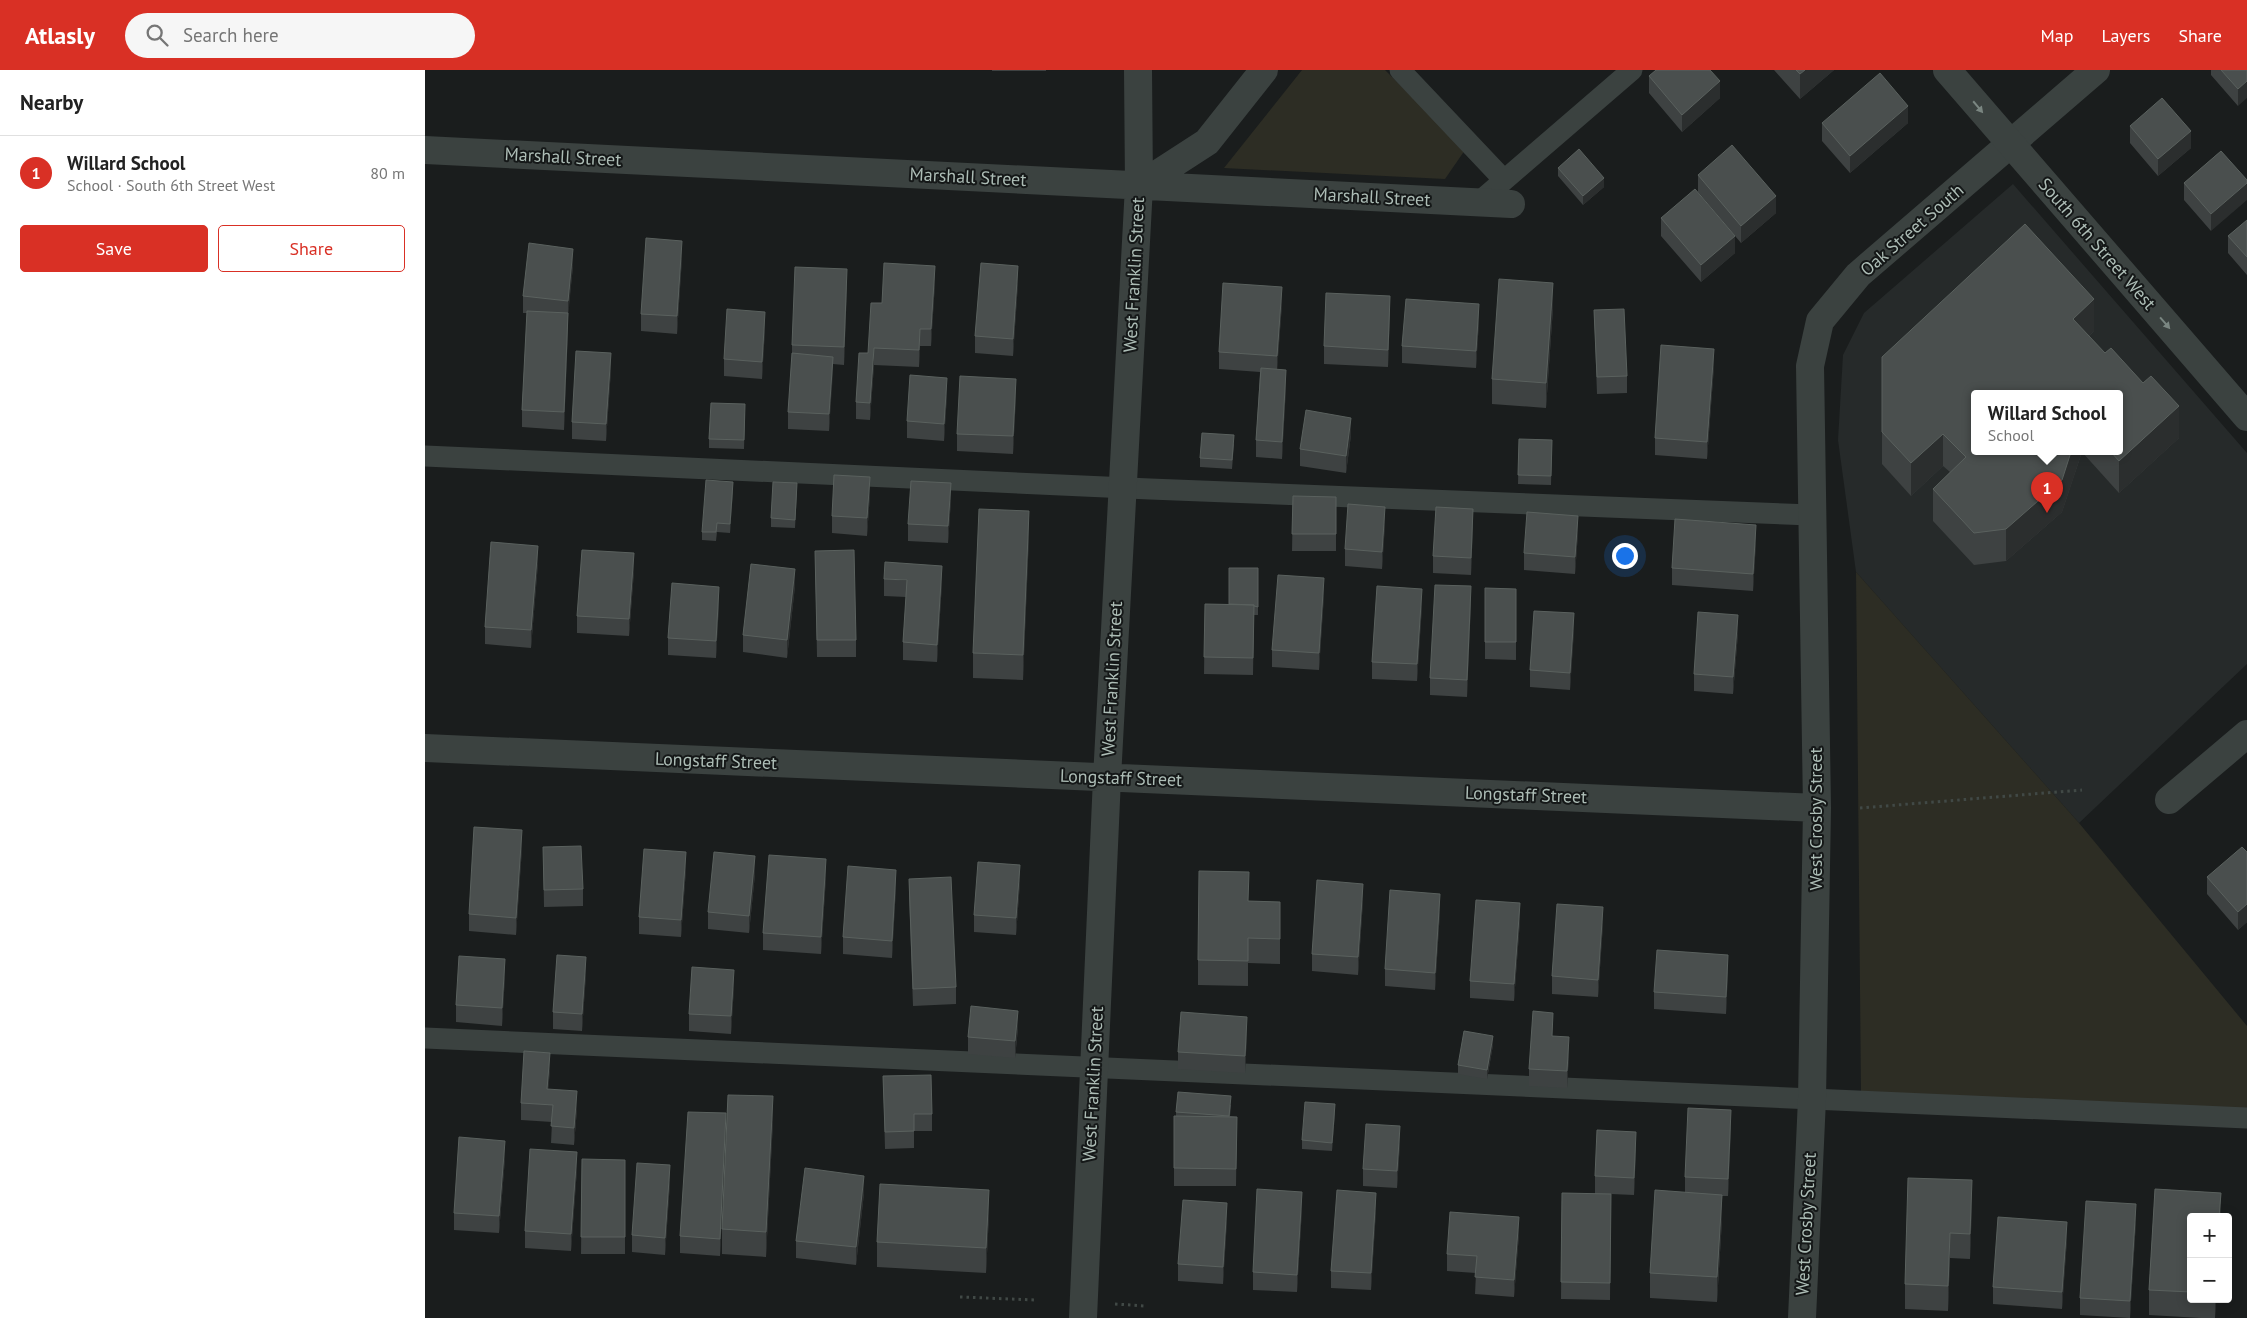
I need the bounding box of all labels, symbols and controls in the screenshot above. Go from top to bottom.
search box [125,13,475,58]
text: Atlasly [25,20,95,51]
icon: search [143,21,171,49]
text: Search here [183,23,279,47]
text: Map [2041,24,2073,47]
text: Layers [2101,24,2150,47]
text: Share [2178,24,2222,47]
text: Nearby [20,89,83,116]
one-way arrow [1973,100,1984,113]
street label: Marshall Street [504,142,622,171]
text: Willard School [67,151,185,175]
street label: Marshall Street [909,162,1027,191]
text: 1 [31,163,41,183]
text: 80 m [370,163,405,183]
street label: South 6th Street West [2034,173,2161,314]
text: School · South 6th Street West [67,175,275,195]
street label: Oak Street South [1855,178,1968,281]
street label: Marshall Street [1313,182,1431,211]
street label: West Franklin Street [1118,197,1149,353]
button: Save [20,225,208,272]
button: Share [218,225,405,272]
one-way arrow [2159,316,2171,328]
popup [1971,390,2123,455]
text: Willard School [1988,401,2106,425]
text: School [1988,425,2034,445]
pin: 1 [2031,472,2063,513]
your location [1612,543,1638,569]
street label: West Franklin Street [1096,601,1127,757]
street label: Longstaff Street [655,747,778,774]
street label: West Crosby Street [1804,747,1827,891]
street label: Longstaff Street [1060,764,1183,791]
street label: Longstaff Street [1465,781,1588,808]
street label: West Franklin Street [1077,1006,1108,1162]
street label: West Crosby Street [1790,1152,1821,1296]
map controls [2187,1213,2232,1303]
button: + [2187,1213,2232,1258]
button: − [2187,1258,2232,1303]

